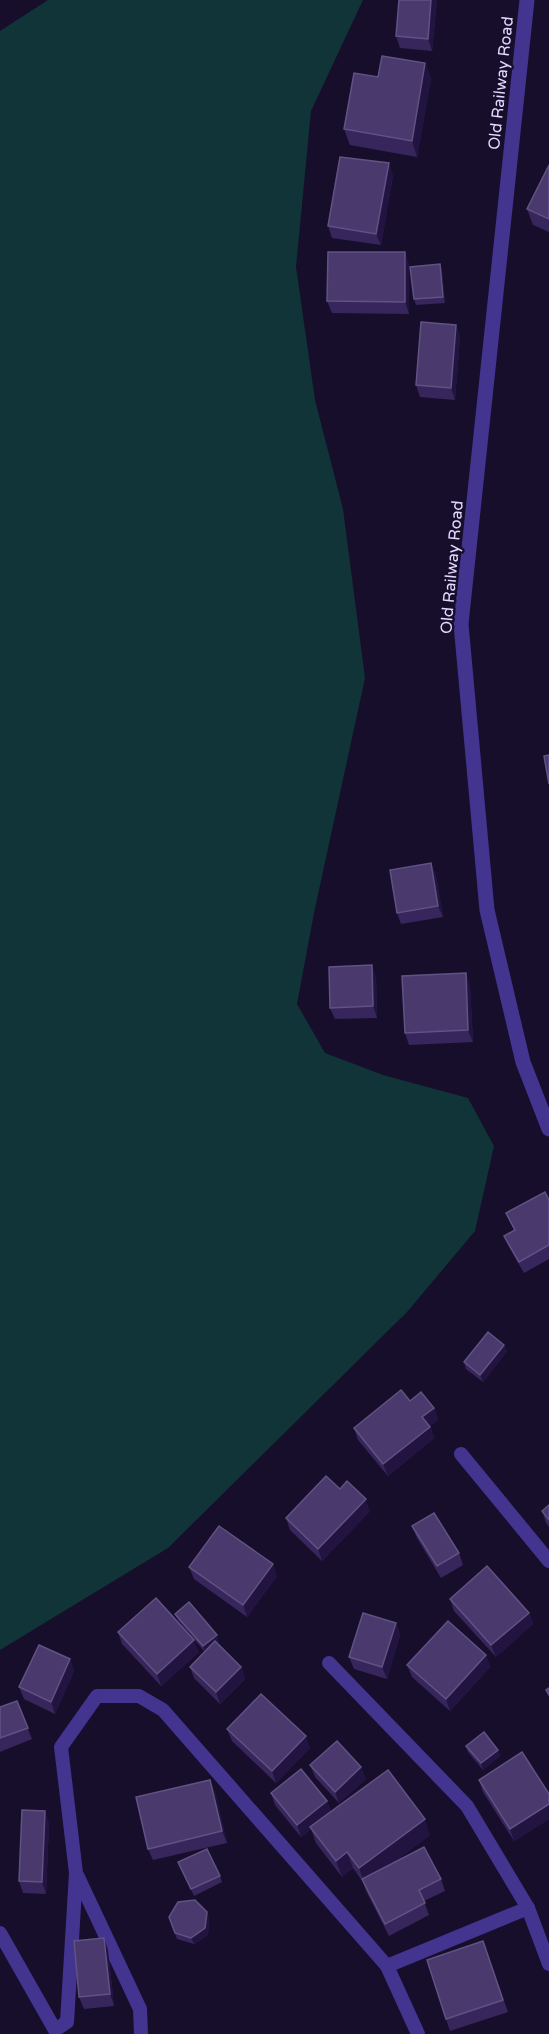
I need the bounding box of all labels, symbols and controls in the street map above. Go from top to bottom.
street label: Old Railway Road [484,16,518,151]
street label: Old Railway Road [436,500,468,635]

